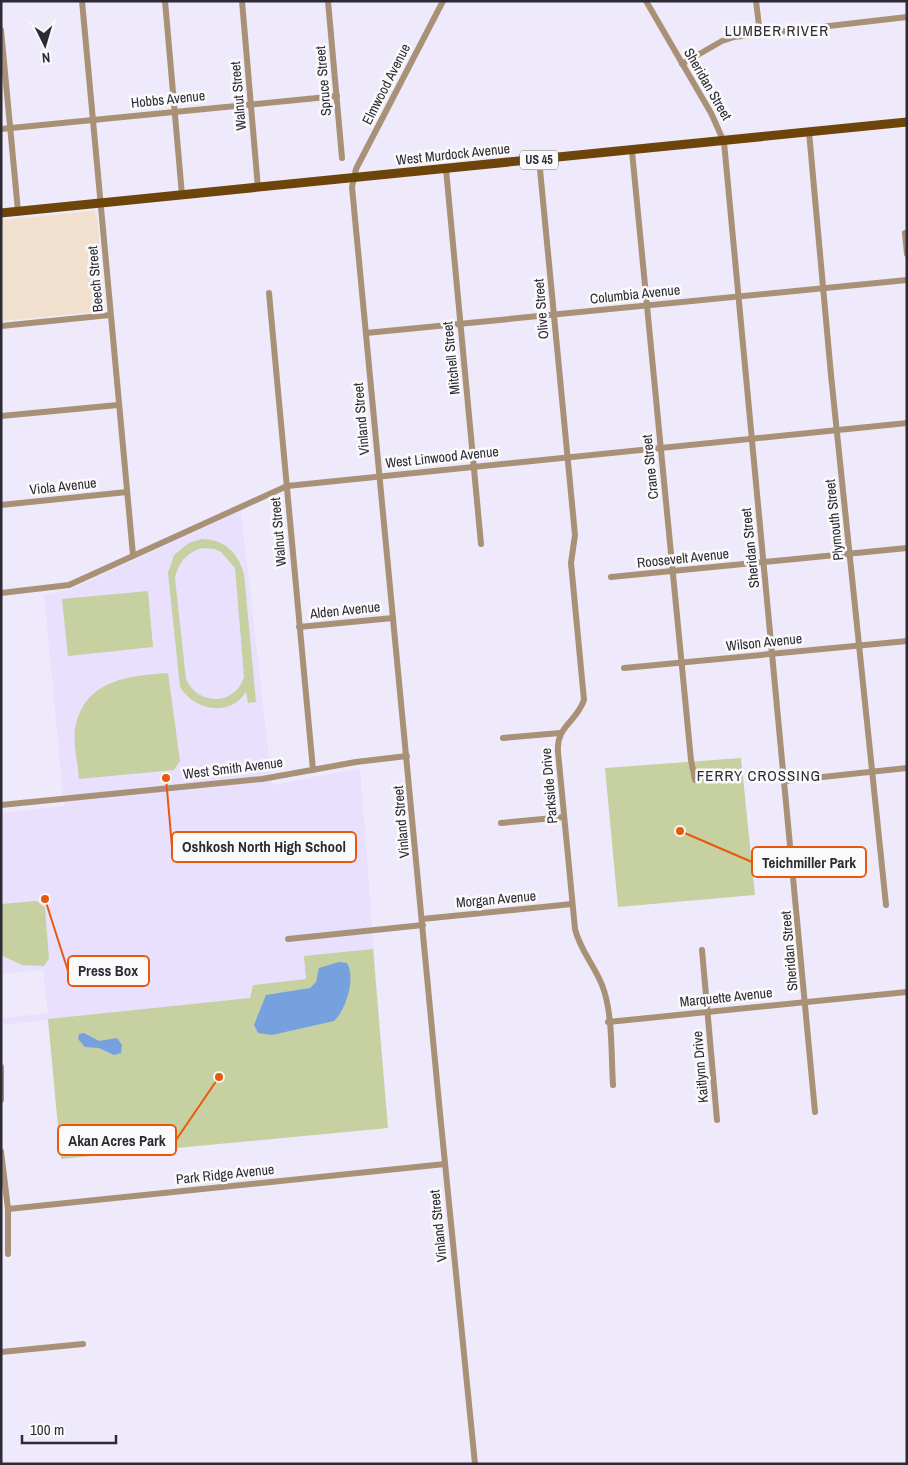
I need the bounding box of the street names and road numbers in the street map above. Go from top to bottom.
street label: Elmwood Avenue [358,40,414,128]
street label: Spruce Street [311,45,335,117]
street label: Sheridan Street [680,45,736,123]
street label: Walnut Street [226,61,250,131]
street label: Hobbs Avenue [130,86,206,112]
street label: West Murdock Avenue [395,139,511,169]
road number: US 45 [520,150,558,170]
street label: Beech Street [83,245,107,313]
street label: Olive Street [529,278,553,340]
street label: Columbia Avenue [589,280,681,308]
street label: Mitchell Street [438,321,464,395]
street label: Vinland Street [349,382,373,456]
street label: Crane Street [638,434,662,500]
street label: West Linwood Avenue [384,442,500,472]
street label: Viola Avenue [29,474,97,498]
street label: Plymouth Street [821,478,847,562]
street label: Walnut Street [266,497,290,567]
street label: Sheridan Street [737,507,763,589]
street label: Roosevelt Avenue [636,544,730,572]
street label: Alden Avenue [308,597,381,623]
street label: Wilson Avenue [725,629,803,655]
street label: Parkside Drive [537,747,561,825]
street label: West Smith Avenue [182,753,284,783]
street label: Vinland Street [389,785,413,859]
street label: Morgan Avenue [455,887,537,911]
street label: Sheridan Street [777,910,801,992]
street label: Marquette Avenue [679,983,773,1011]
street label: Kaitlynn Drive [688,1030,712,1104]
street label: Park Ridge Avenue [175,1160,275,1188]
street label: Vinland Street [425,1189,451,1263]

